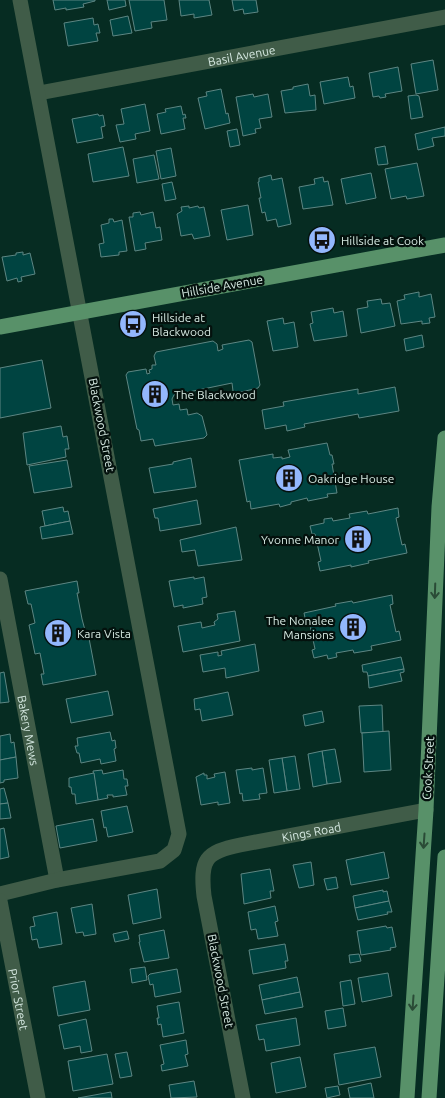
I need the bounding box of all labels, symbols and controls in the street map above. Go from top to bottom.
street label: Basil Avenue [207,42,276,68]
bus stop icon: Hillside at Cook [307,225,337,255]
place label: Hillside at Cook [341,234,424,247]
street label: Hillside Avenue [180,272,264,300]
bus stop icon: Hillside at Blackwood [118,309,148,339]
place label: Hillside at Blackwood [152,311,211,338]
street label: Blackwood Street [87,377,118,473]
building icon: The Blackwood [140,379,170,409]
place label: The Blackwood [174,388,256,401]
building icon: Oakridge House [274,463,304,493]
place label: Oakridge House [308,472,394,485]
building icon: Yvonne Manor [343,524,373,554]
place label: Yvonne Manor [261,533,339,546]
one-way arrow [431,583,440,599]
building icon: The Nonalee Mansions [338,612,368,642]
place label: The Nonalee Mansions [266,614,334,641]
building icon: Kara Vista [43,618,73,648]
place label: Kara Vista [77,627,131,640]
street label: Bakery Mews [16,694,42,767]
street label: Cook Street [420,736,436,800]
street label: Kings Road [281,820,342,844]
one-way arrow [419,833,428,849]
street label: Blackwood Street [206,933,237,1029]
street label: Prior Street [7,967,31,1031]
one-way arrow [408,995,418,1011]

